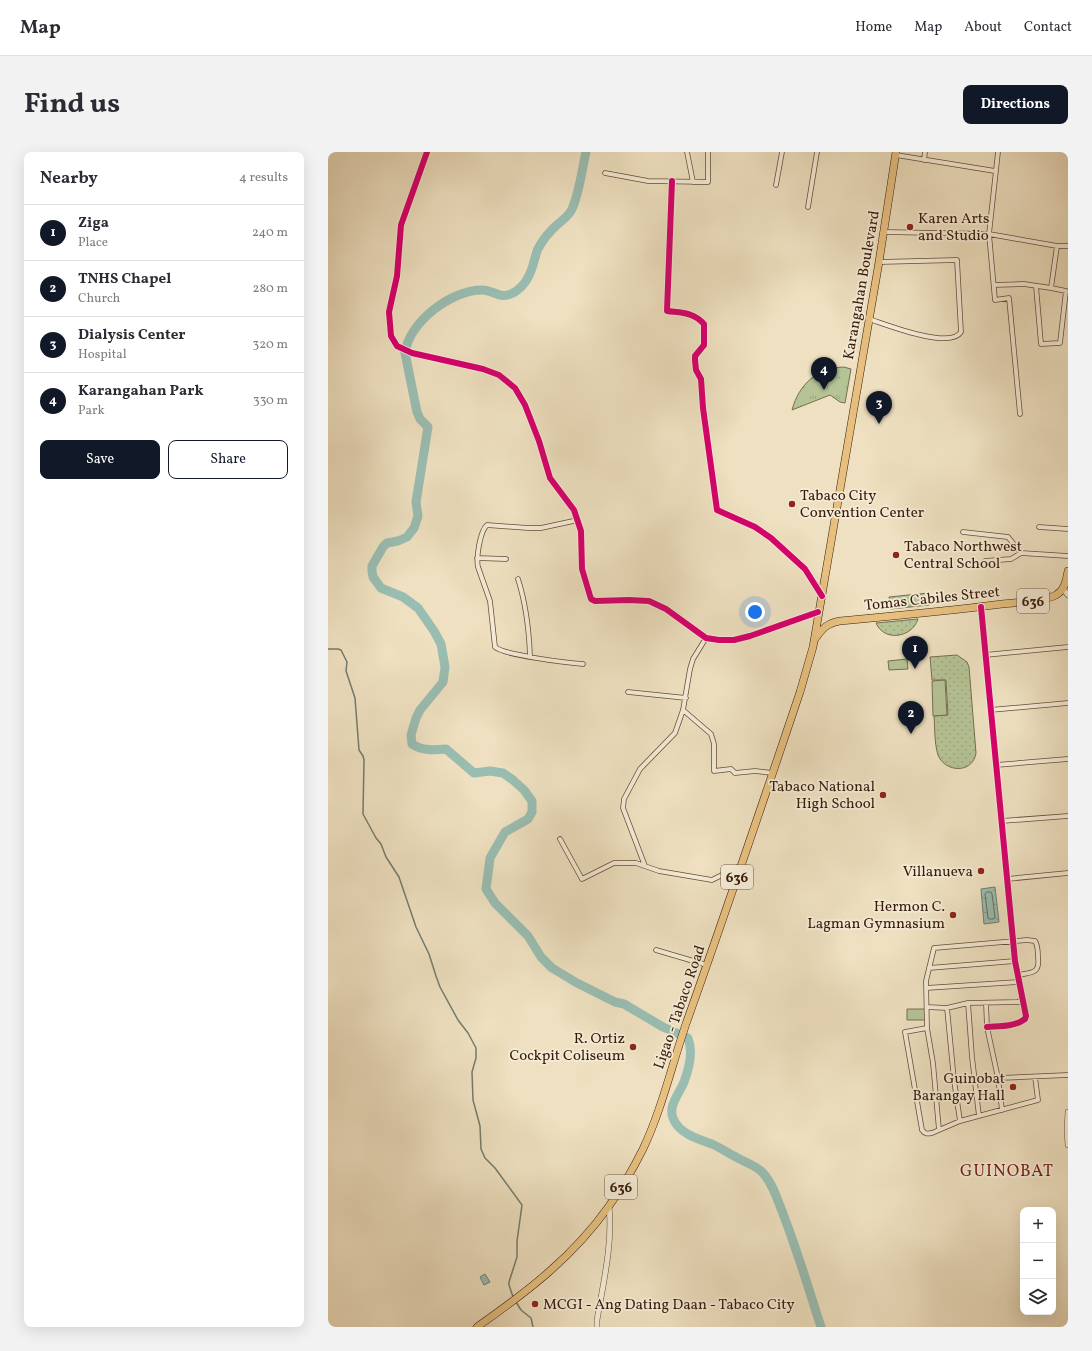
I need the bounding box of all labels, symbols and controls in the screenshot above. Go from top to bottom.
text: Map [20,15,61,41]
text: Home [855,18,892,37]
text: Map [914,18,942,37]
text: About [964,18,1002,37]
text: Contact [1024,18,1072,37]
text: Find us [24,85,120,124]
button: Directions [963,85,1068,124]
text: Nearby [40,167,98,190]
text: 4 results [239,169,288,187]
street label: Karangahan Boulevard [839,209,886,362]
place label: Karen Arts and Studio [918,209,990,247]
text: Ziga [78,213,109,234]
marker: Karen Arts and Studio [905,222,915,232]
text: 1 [50,224,56,242]
text: 240 m [252,224,288,242]
text: Place [78,234,108,252]
text: TNHS Chapel [78,269,171,290]
text: 2 [50,280,56,298]
text: 280 m [252,280,288,298]
text: Church [78,290,120,308]
text: Dialysis Center [78,325,185,346]
text: 3 [50,336,56,354]
text: 320 m [253,336,288,354]
text: Hospital [78,346,127,364]
pin: 4 [811,357,837,390]
text: Karangahan Park [78,381,204,402]
pin: 3 [866,391,892,424]
text: 4 [49,392,57,410]
text: 330 m [253,392,288,410]
text: Park [78,402,105,420]
button: Save [40,440,160,479]
button: Share [168,440,288,479]
place label: Tabaco City Convention Center [800,486,924,524]
marker: Tabaco City Convention Center [787,499,797,509]
place label: Tabaco Northwest Central School [904,537,1022,575]
marker: Tabaco Northwest Central School [891,550,901,560]
street label: Tomas Cabiles Street [863,582,1001,617]
road number: 636 [1017,589,1049,613]
your location [745,602,765,622]
pin: 1 [902,636,928,669]
pin: 2 [898,701,924,734]
place label: Tabaco National High School [769,777,875,815]
marker: Tabaco National High School [878,790,888,800]
place label: Villanueva [903,862,973,883]
road number: 636 [721,865,753,889]
marker: Villanueva [976,866,986,876]
place label: Hermon C. Lagman Gymnasium [807,897,945,935]
marker: Hermon C. Lagman Gymnasium [948,910,958,920]
street label: Ligao - Tabaco Road [649,943,711,1072]
place label: R. Ortiz Cockpit Coliseum [509,1029,625,1067]
marker: R. Ortiz Cockpit Coliseum [628,1042,638,1052]
place label: Guinobat Barangay Hall [912,1069,1005,1107]
marker: Guinobat Barangay Hall [1008,1082,1018,1092]
district label: GUINOBAT [960,1160,1054,1183]
road number: 636 [605,1175,637,1199]
map controls [1020,1207,1056,1315]
button: + [1020,1207,1056,1243]
button: − [1020,1243,1056,1279]
button: layers [1020,1279,1056,1315]
place label: MCGI - Ang Dating Daan - Tabaco City [543,1295,795,1316]
marker: MCGI - Ang Dating Daan - Tabaco City [530,1299,540,1309]

